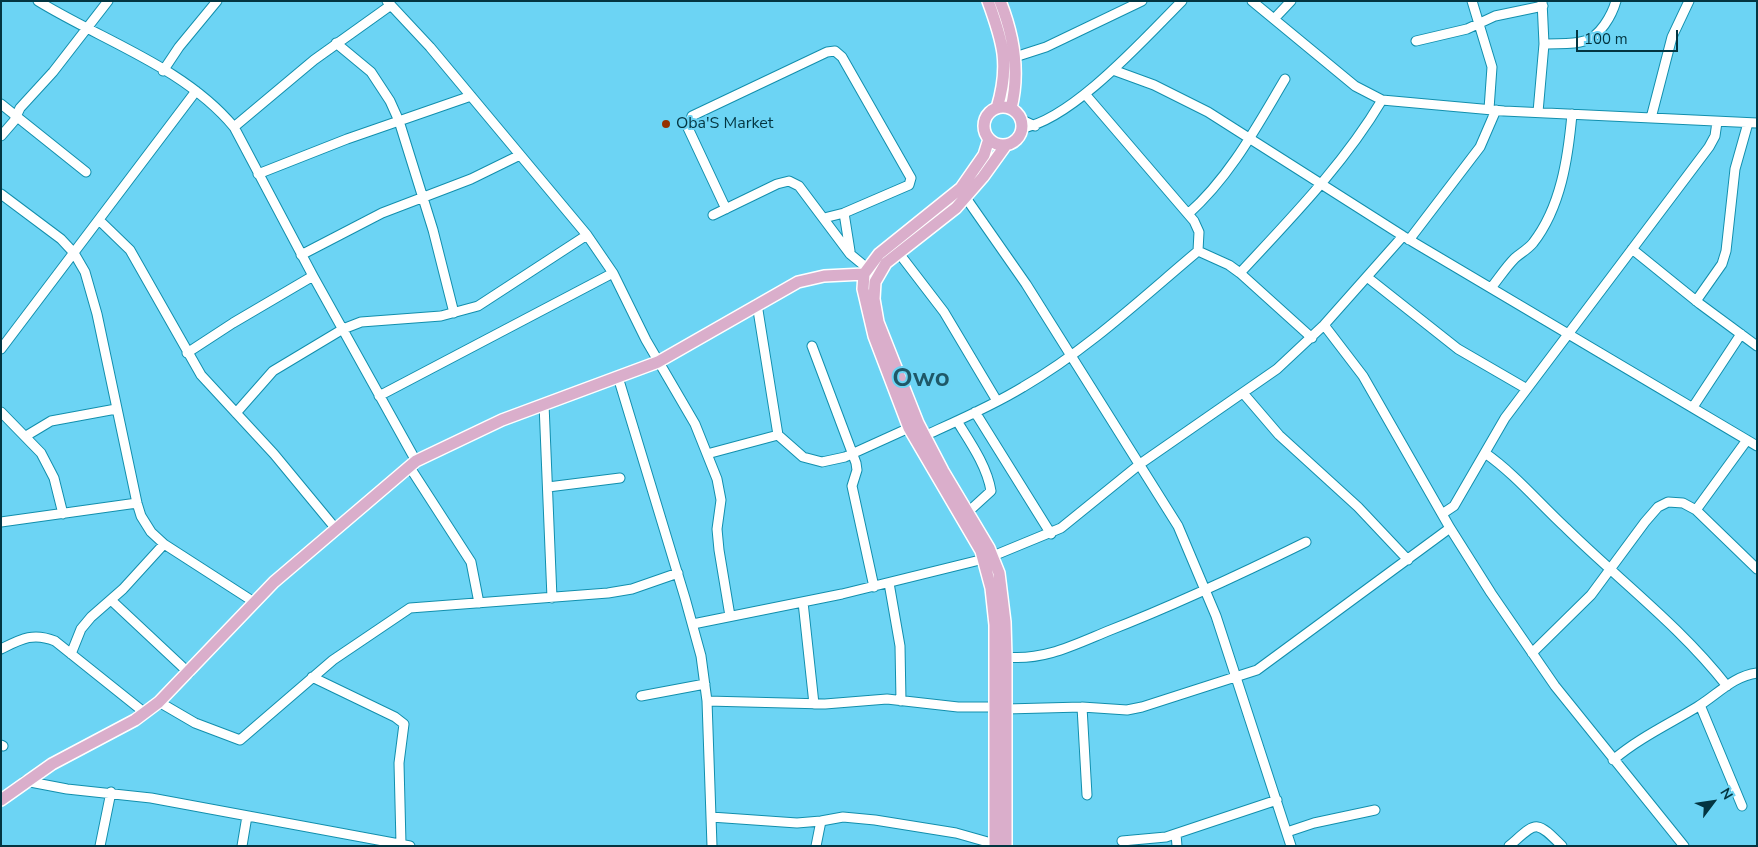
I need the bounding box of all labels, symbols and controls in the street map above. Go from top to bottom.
scale bar [1578,20,1680,52]
text: 100 m [1584,29,1628,49]
place label: Oba'S Market [676,114,773,134]
marker: Oba'S Market [660,118,672,130]
district label: Owo [892,364,950,396]
north arrow [1688,777,1738,827]
text: N [1715,785,1737,803]

